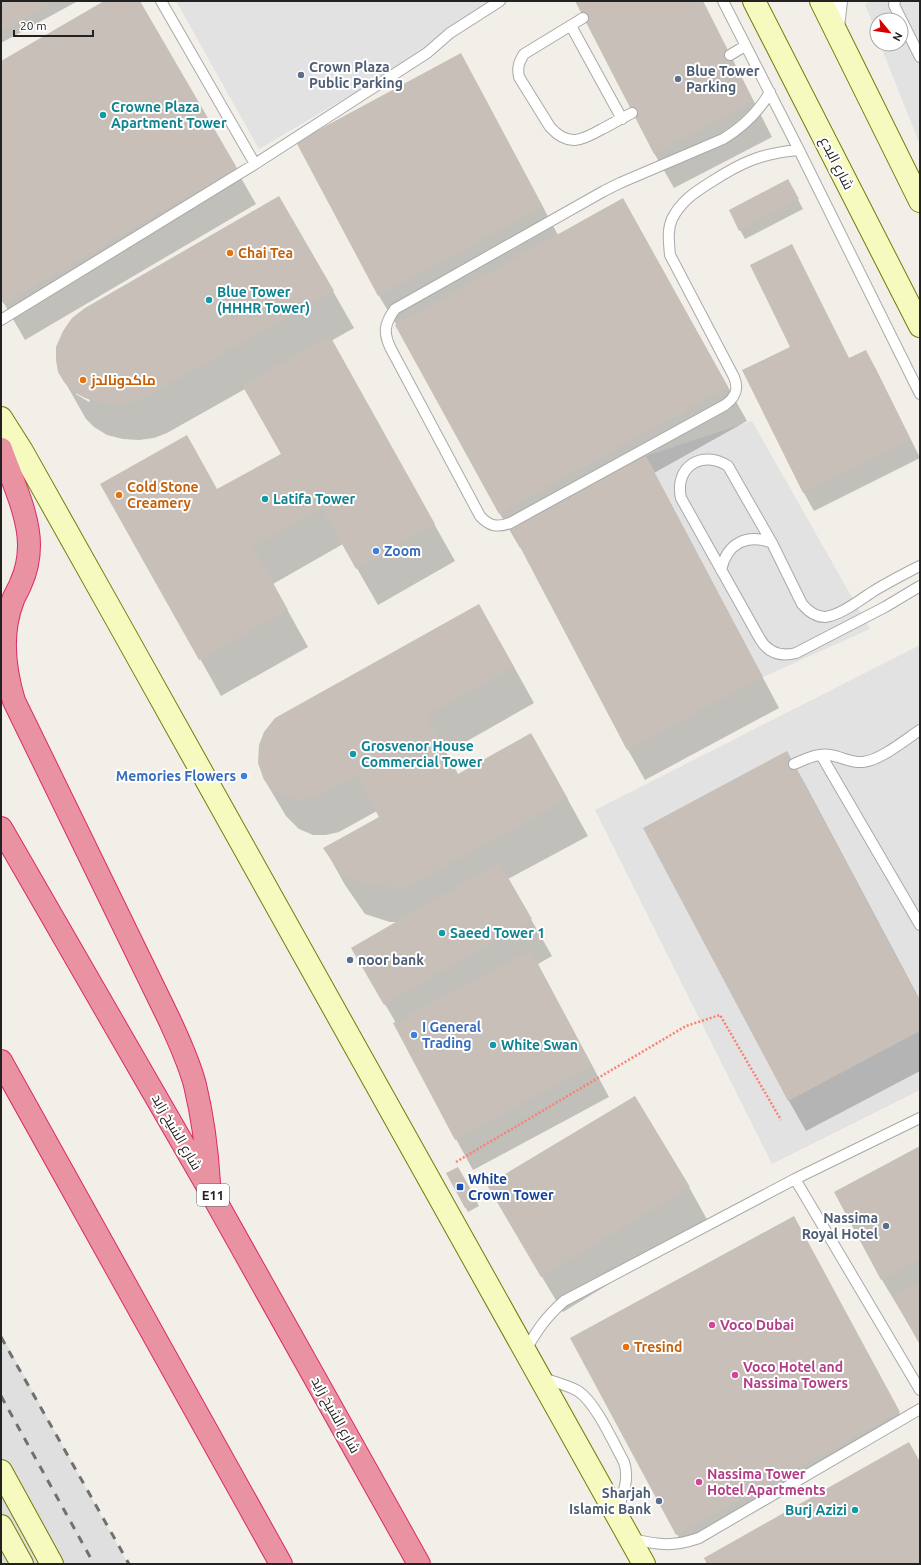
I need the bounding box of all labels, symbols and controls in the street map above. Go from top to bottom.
scale bar [14,12,93,38]
north arrow [869,12,909,52]
text: 20 m [20,19,47,32]
text: N [891,30,905,43]
place label: Crown Plaza Public Parking [309,59,403,91]
place label: Blue Tower Parking [686,63,760,95]
marker: Crown Plaza Public Parking [296,70,306,80]
marker: Blue Tower Parking [673,74,683,84]
place label: Crowne Plaza Apartment Tower [111,99,227,131]
marker: Crowne Plaza Apartment Tower [98,110,108,120]
street label: شارع البدع [816,134,857,193]
place label: Chai Tea [238,245,293,261]
marker: Chai Tea [225,248,235,258]
place label: Blue Tower (HHHR Tower) [217,284,310,316]
marker: Blue Tower (HHHR Tower) [204,295,214,305]
place label: ماكدونالدز [90,372,156,389]
marker: ماكدونالدز [78,375,88,385]
place label: Cold Stone Creamery [127,479,199,511]
marker: Cold Stone Creamery [114,490,124,500]
place label: Latifa Tower [273,491,356,507]
marker: Latifa Tower [260,494,270,504]
place label: Zoom [384,543,421,559]
marker: Zoom [371,546,381,556]
place label: Grosvenor House Commercial Tower [361,738,483,770]
marker: Grosvenor House Commercial Tower [348,749,358,759]
place label: Memories Flowers [116,768,236,784]
marker: Memories Flowers [239,771,249,781]
place label: Saeed Tower 1 [450,925,545,941]
marker: Saeed Tower 1 [437,928,447,938]
place label: noor bank [358,952,424,968]
marker: noor bank [345,955,355,965]
place label: I General Trading [422,1019,481,1051]
marker: I General Trading [409,1030,419,1040]
place label: White Swan [501,1037,578,1053]
marker: White Swan [488,1040,498,1050]
street label: شارع الشيخ زايد [148,1091,205,1173]
place label: White Crown Tower [468,1171,554,1203]
marker: White Crown Tower [455,1182,465,1192]
road number: E11 [197,1184,229,1206]
place label: Nassima Royal Hotel [802,1210,878,1242]
marker: Nassima Royal Hotel [881,1221,891,1231]
place label: Voco Dubai [720,1317,794,1333]
marker: Voco Dubai [707,1320,717,1330]
place label: Tresind [634,1339,682,1355]
marker: Tresind [621,1342,631,1352]
place label: Voco Hotel and Nassima Towers [743,1359,849,1391]
marker: Voco Hotel and Nassima Towers [730,1370,740,1380]
street label: شارع الشيخ زايد [308,1374,364,1456]
place label: Nassima Tower Hotel Apartments [707,1466,826,1498]
marker: Nassima Tower Hotel Apartments [694,1477,704,1487]
place label: Sharjah Islamic Bank [569,1485,651,1517]
marker: Sharjah Islamic Bank [654,1496,664,1506]
place label: Burj Azizi [785,1502,847,1518]
marker: Burj Azizi [850,1505,860,1515]

